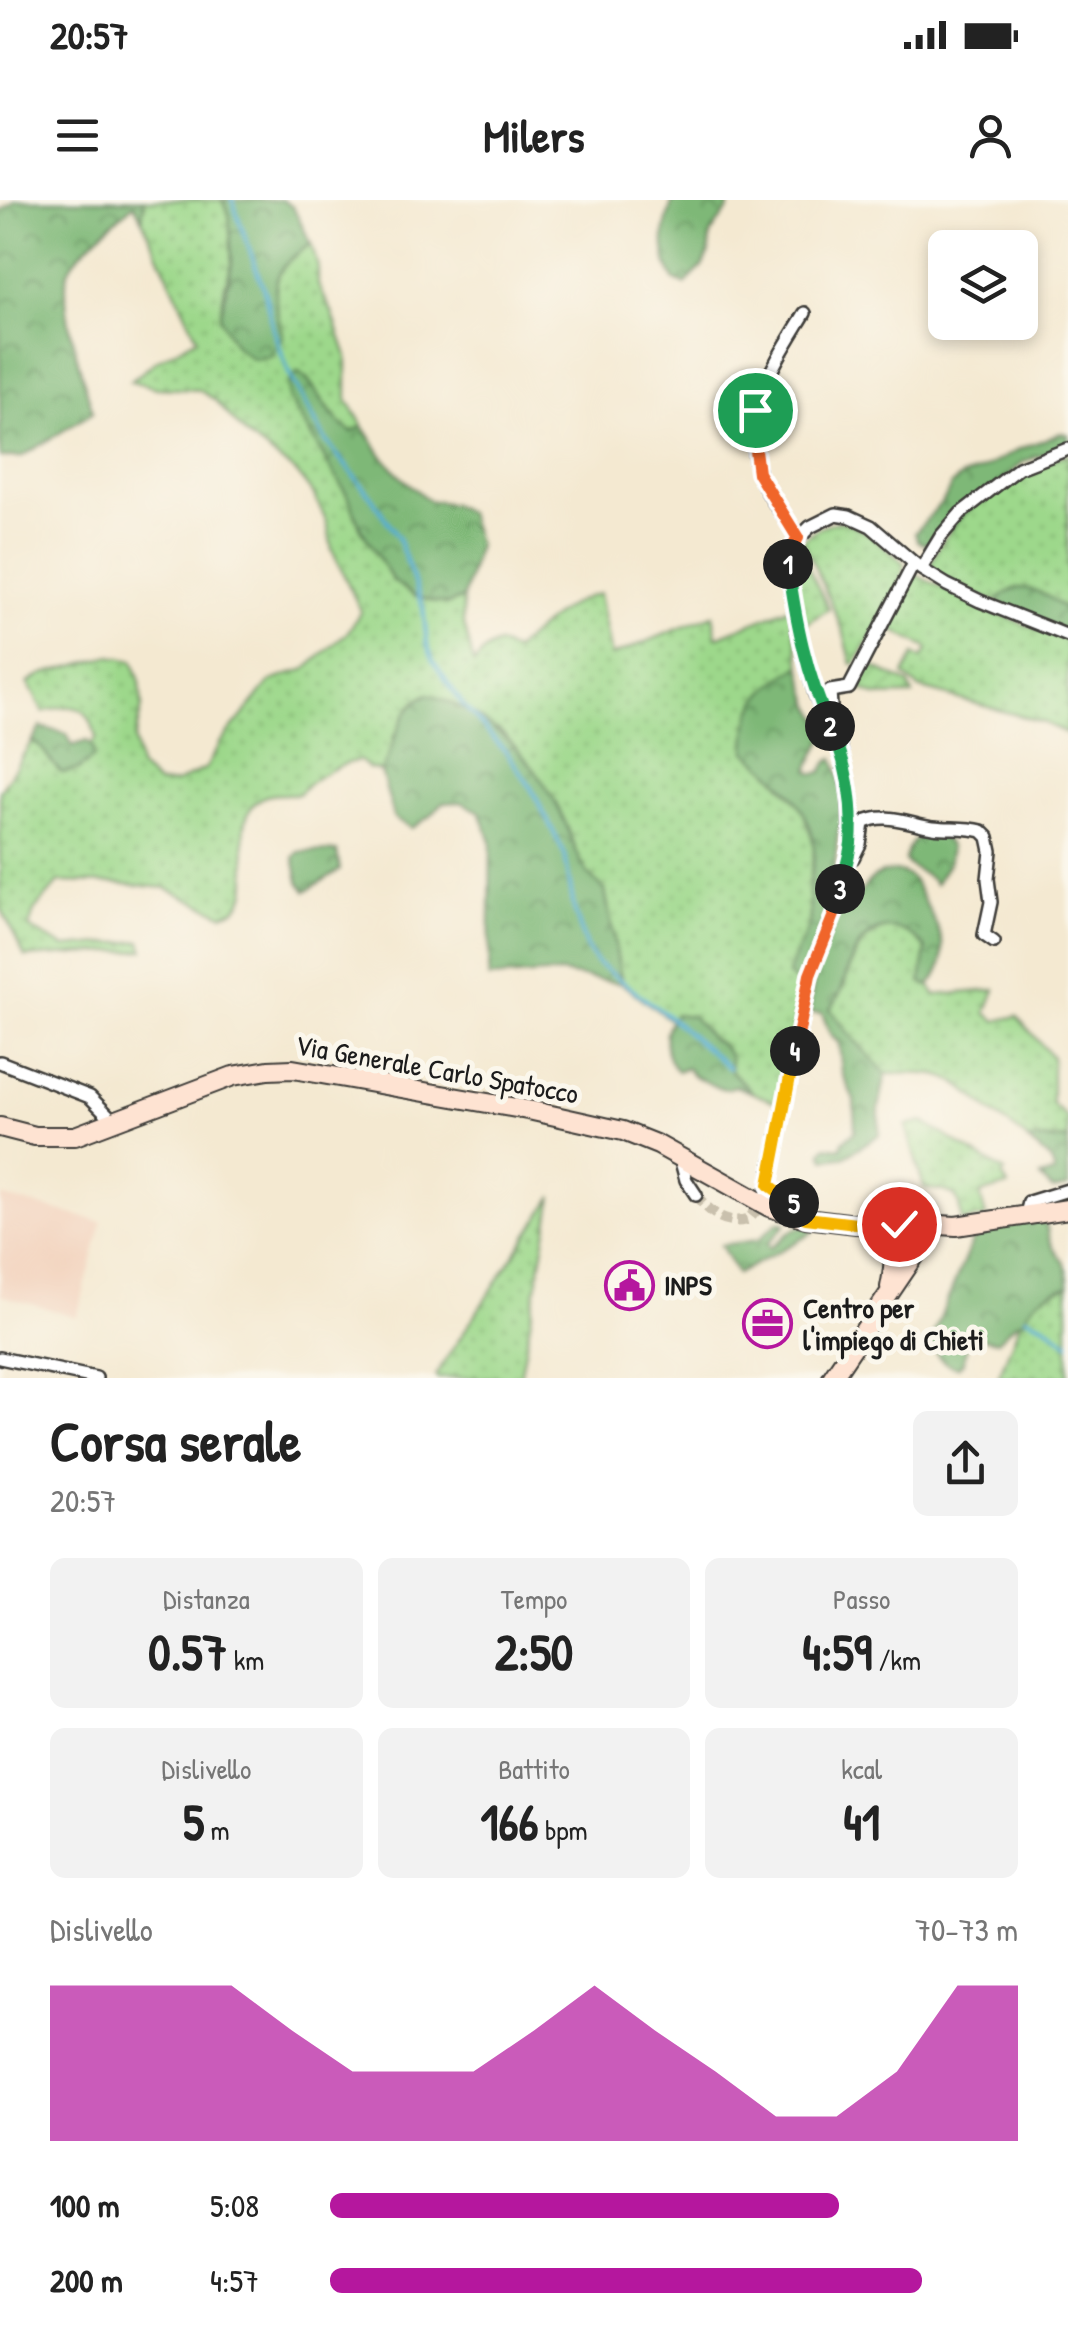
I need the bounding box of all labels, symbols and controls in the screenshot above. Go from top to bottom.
text: 20:57 [50,9,129,61]
text: Milers [483,105,585,166]
icon: menu [50,108,105,163]
icon: person [963,108,1018,163]
map controls [928,230,1038,340]
button: layers [928,230,1038,340]
pin [713,368,798,453]
icon: arrive [728,383,783,438]
pin: 1 [763,539,813,589]
text: 1 [783,545,793,583]
pin: 2 [805,701,855,751]
text: 2 [823,707,837,745]
pin: 3 [815,864,865,914]
text: 3 [834,870,846,908]
street label: Via Generale Carlo Spatocco [293,1025,581,1113]
pin: 4 [770,1026,820,1076]
text: 4 [790,1032,800,1070]
pin: 5 [769,1178,819,1228]
pin [857,1182,942,1267]
text: 5 [788,1184,800,1222]
icon: check [872,1197,927,1252]
public building icon: INPS [603,1259,655,1311]
place label: INPS [664,1266,712,1304]
place label: Centro per l'impiego di Chieti [803,1289,984,1360]
office icon: Centro per l'impiego di Chieti [742,1298,794,1350]
text: Corsa serale [50,1404,301,1478]
button: share [913,1411,1018,1516]
text: 20:57 [50,1479,116,1522]
text: Distanza [163,1580,250,1618]
text: Tempo [501,1580,567,1618]
text: Passo [833,1580,890,1618]
text: 0.57 [148,1618,227,1686]
text: 2:50 [495,1618,573,1686]
text: 4:59 [802,1618,872,1686]
text: km [227,1641,264,1679]
text: /km [872,1641,921,1679]
text: Dislivello [161,1750,251,1788]
text: Battito [498,1750,570,1788]
text: kcal [841,1750,882,1788]
text: 5 [183,1788,204,1856]
text: 166 [480,1788,539,1856]
text: 41 [843,1788,880,1856]
text: m [204,1811,230,1849]
text: bpm [539,1811,588,1849]
text: Dislivello [50,1908,153,1951]
text: 70–73 m [915,1908,1018,1951]
text: 100 m [50,2184,119,2227]
text: 5:08 [210,2184,259,2227]
text: 200 m [50,2259,123,2302]
text: 4:57 [210,2259,259,2302]

